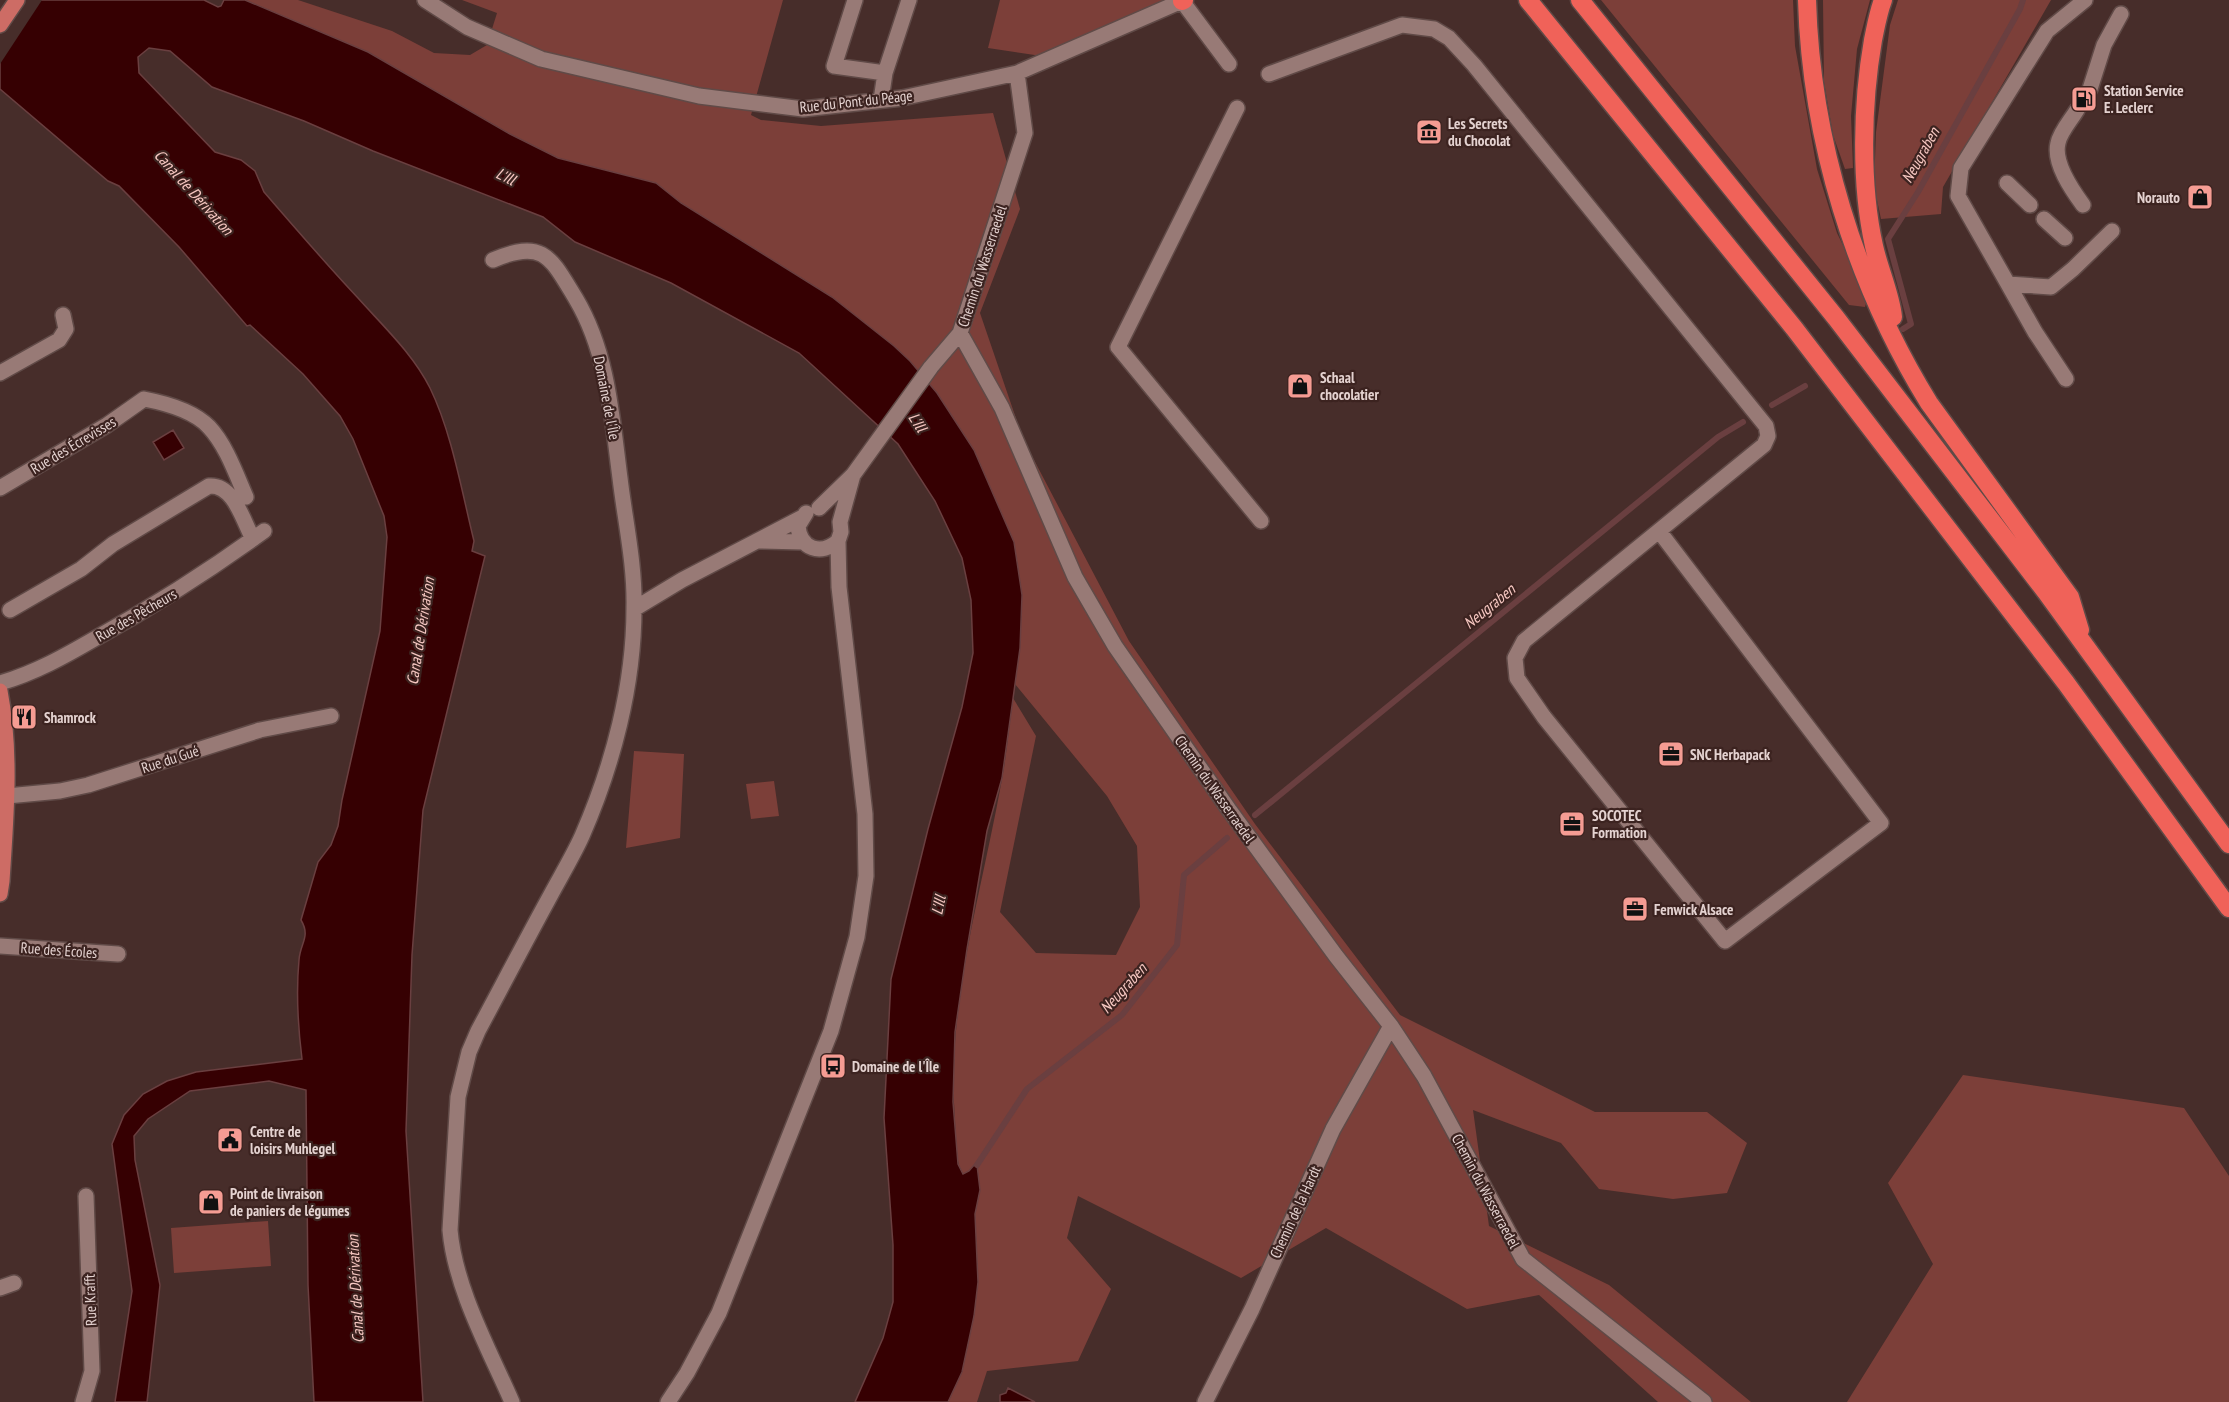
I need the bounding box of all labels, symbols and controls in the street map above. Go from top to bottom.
place label: Station Service E. Leclerc [2104,81,2184,117]
fuel station icon: Station Service E. Leclerc [2069,84,2099,114]
street label: Rue du Pont du Péage [799,86,913,116]
place label: Les Secrets du Chocolat [1448,114,1511,150]
museum icon: Les Secrets du Chocolat [1414,117,1444,147]
water label: Neugraben [1897,123,1944,186]
water label: Canal de Dérivation [150,145,238,240]
water label: L'Ill [493,163,520,190]
shop icon: Norauto [2185,182,2215,212]
place label: Norauto [2137,188,2180,207]
street label: Chemin du Wasserraedel [953,202,1011,329]
street label: Domaine de l'Île [590,355,624,441]
place label: Schaal chocolatier [1320,368,1379,404]
shop icon: Schaal chocolatier [1285,371,1315,401]
water label: L'Ill [904,409,932,437]
street label: Rue des Écrevisses [27,412,119,478]
water label: Canal de Dérivation [402,575,438,686]
water label: Neugraben [1459,579,1520,633]
street label: Rue des Pêcheurs [92,584,180,646]
restaurant icon: Shamrock [9,702,39,732]
place label: Shamrock [44,708,97,727]
street label: Chemin du Wasserraedel [1171,732,1259,847]
office icon: SNC Herbapack [1656,739,1686,769]
street label: Rue du Gué [139,741,201,777]
place label: SNC Herbapack [1690,745,1771,764]
place label: SOCOTEC Formation [1592,806,1647,842]
office icon: SOCOTEC Formation [1557,809,1587,839]
water label: L'Ill [926,892,950,916]
office icon: Fenwick Alsace [1620,894,1650,924]
place label: Fenwick Alsace [1654,900,1733,919]
street label: Rue des Écoles [20,938,98,962]
water label: Neugraben [1095,958,1151,1017]
bus stop icon: Domaine de l'Île [818,1051,848,1081]
place label: Domaine de l'Île [852,1057,939,1076]
place label: Centre de loisirs Muhlegel [250,1122,336,1158]
public building icon: Centre de loisirs Muhlegel [215,1125,245,1155]
street label: Chemin du Wasserraedel [1448,1131,1524,1252]
street label: Chemin de la Hardt [1265,1163,1325,1261]
place label: Point de livraison de paniers de légumes [230,1184,350,1220]
shop icon: Point de livraison de paniers de légumes [196,1187,226,1217]
water label: Canal de Dérivation [342,1233,368,1344]
street label: Rue Krafft [80,1274,100,1326]

